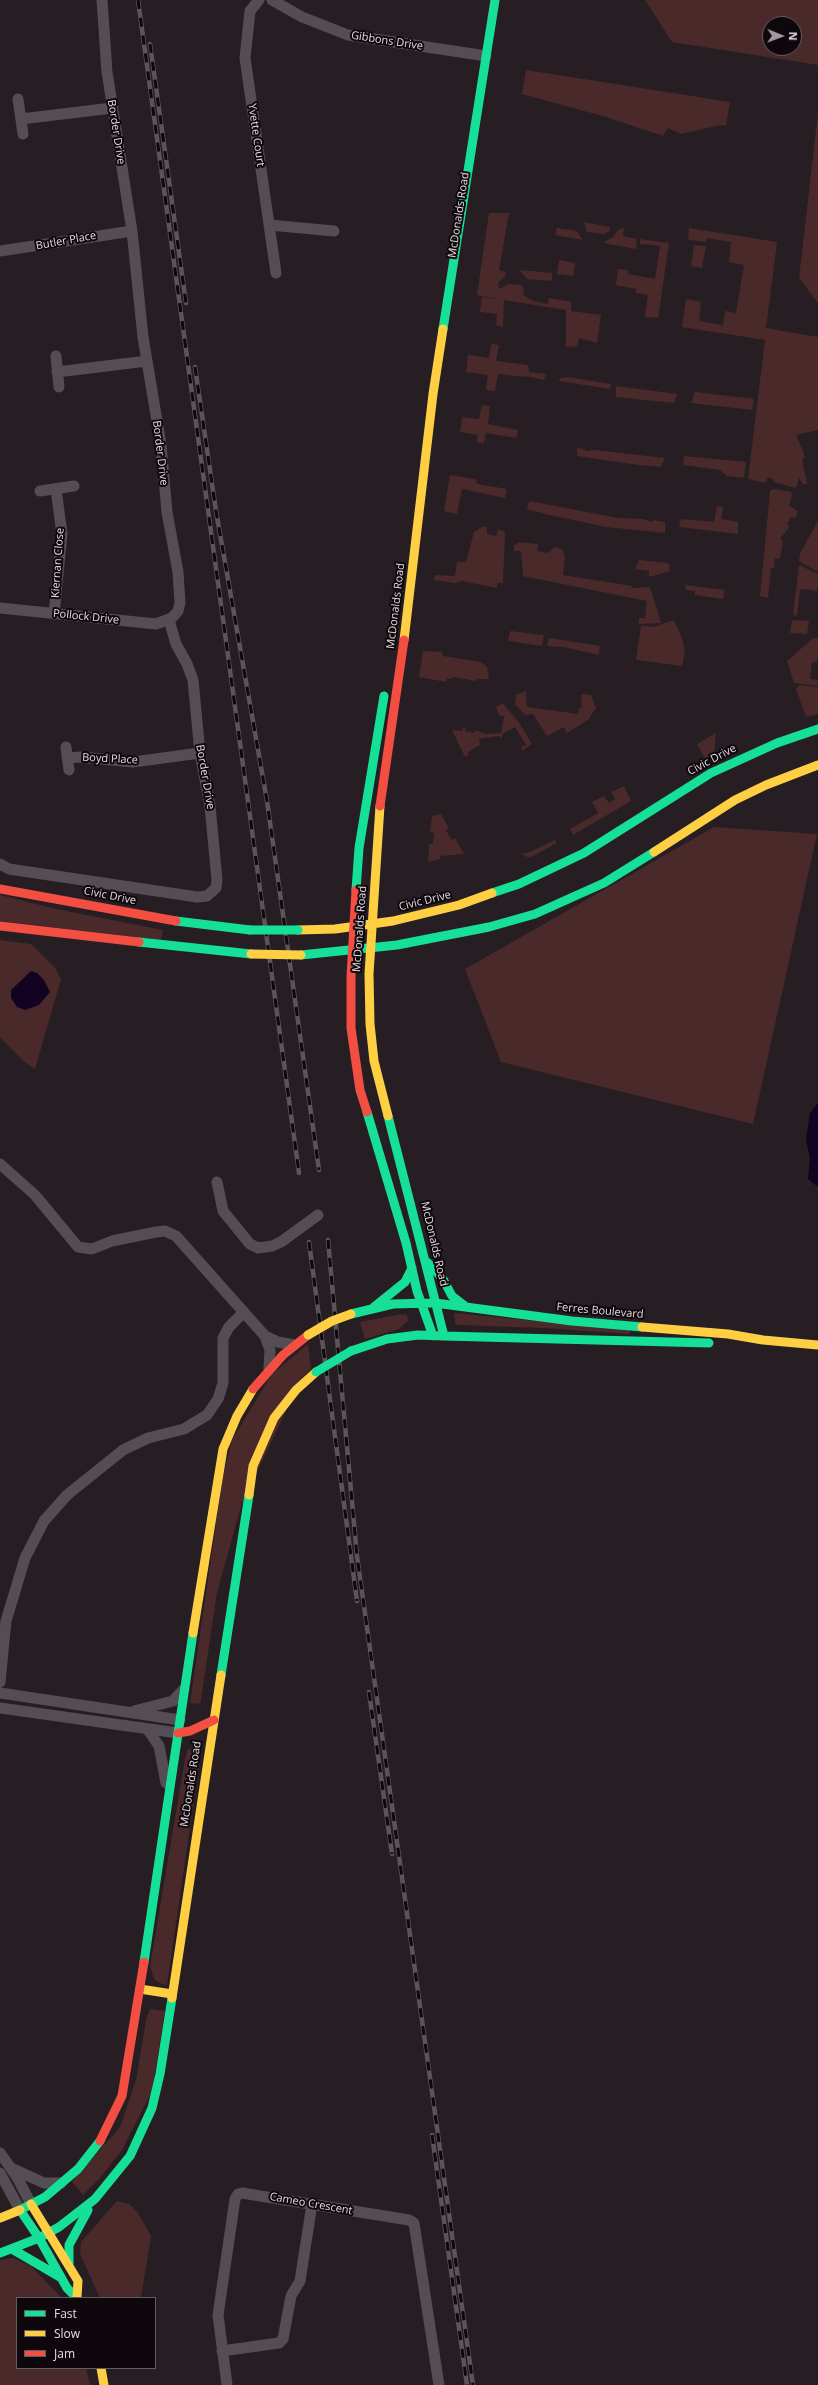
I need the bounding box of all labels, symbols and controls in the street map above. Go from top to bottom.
north arrow [762,16,802,56]
street label: Gibbons Drive [350,29,424,53]
text: N [786,32,801,41]
street label: Border Drive [104,99,128,165]
street label: Yvette Court [245,103,267,167]
street label: McDonalds Road [446,171,472,259]
street label: Butler Place [35,229,97,253]
street label: Border Drive [149,420,171,486]
street label: Kiernan Close [49,527,67,599]
street label: McDonalds Road [384,562,408,650]
street label: Pollock Drive [52,607,120,627]
street label: Civic Drive [685,742,739,778]
street label: Border Drive [193,744,217,810]
street label: Boyd Place [82,751,138,767]
street label: Civic Drive [83,884,137,908]
street label: McDonalds Road [350,885,370,973]
street label: Civic Drive [398,888,452,914]
street label: McDonalds Road [418,1200,450,1288]
street label: Ferres Boulevard [556,1301,644,1321]
street label: McDonalds Road [178,1740,204,1828]
street label: Cameo Crescent [269,2190,353,2218]
legend [16,2297,156,2369]
text: Fast [54,2305,77,2322]
text: Slow [54,2325,80,2342]
text: Jam [54,2345,75,2362]

